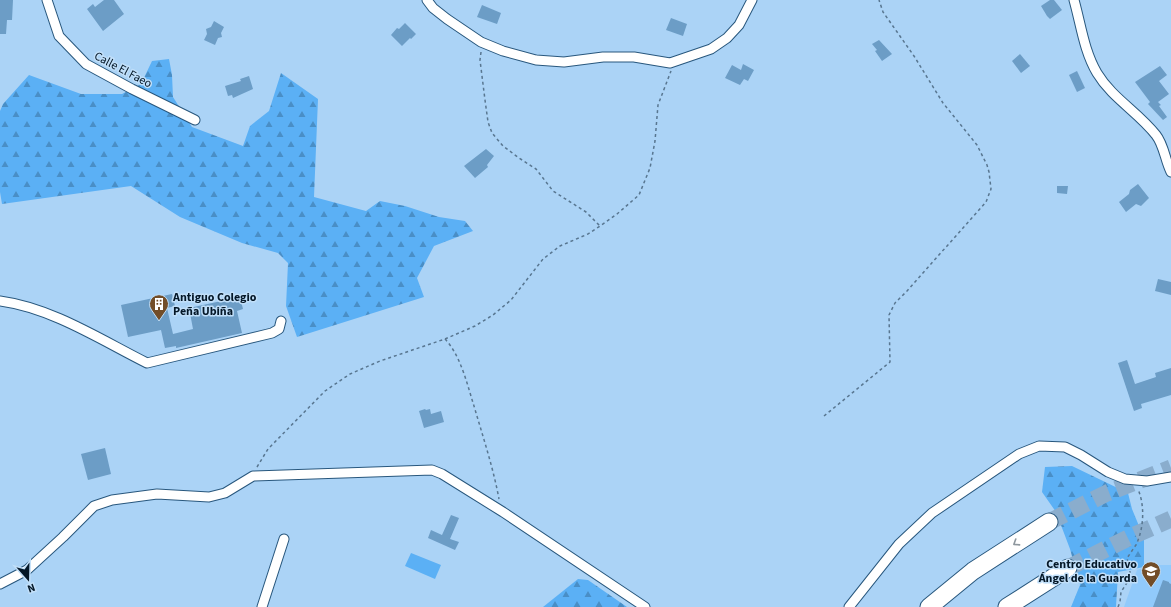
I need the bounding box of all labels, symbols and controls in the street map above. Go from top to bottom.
street label: Calle El Faeo [91,48,155,92]
place label: Antiguo Colegio Peña Ubiña [172,289,257,320]
building icon: Antiguo Colegio Peña Ubiña [148,293,170,321]
one-way arrow [1013,538,1020,546]
place label: Centro Educativo Ángel de la Guarda [1038,556,1137,587]
north arrow [8,559,48,599]
school or university icon: Centro Educativo Ángel de la Guarda [1140,560,1162,588]
text: N [25,580,37,596]

